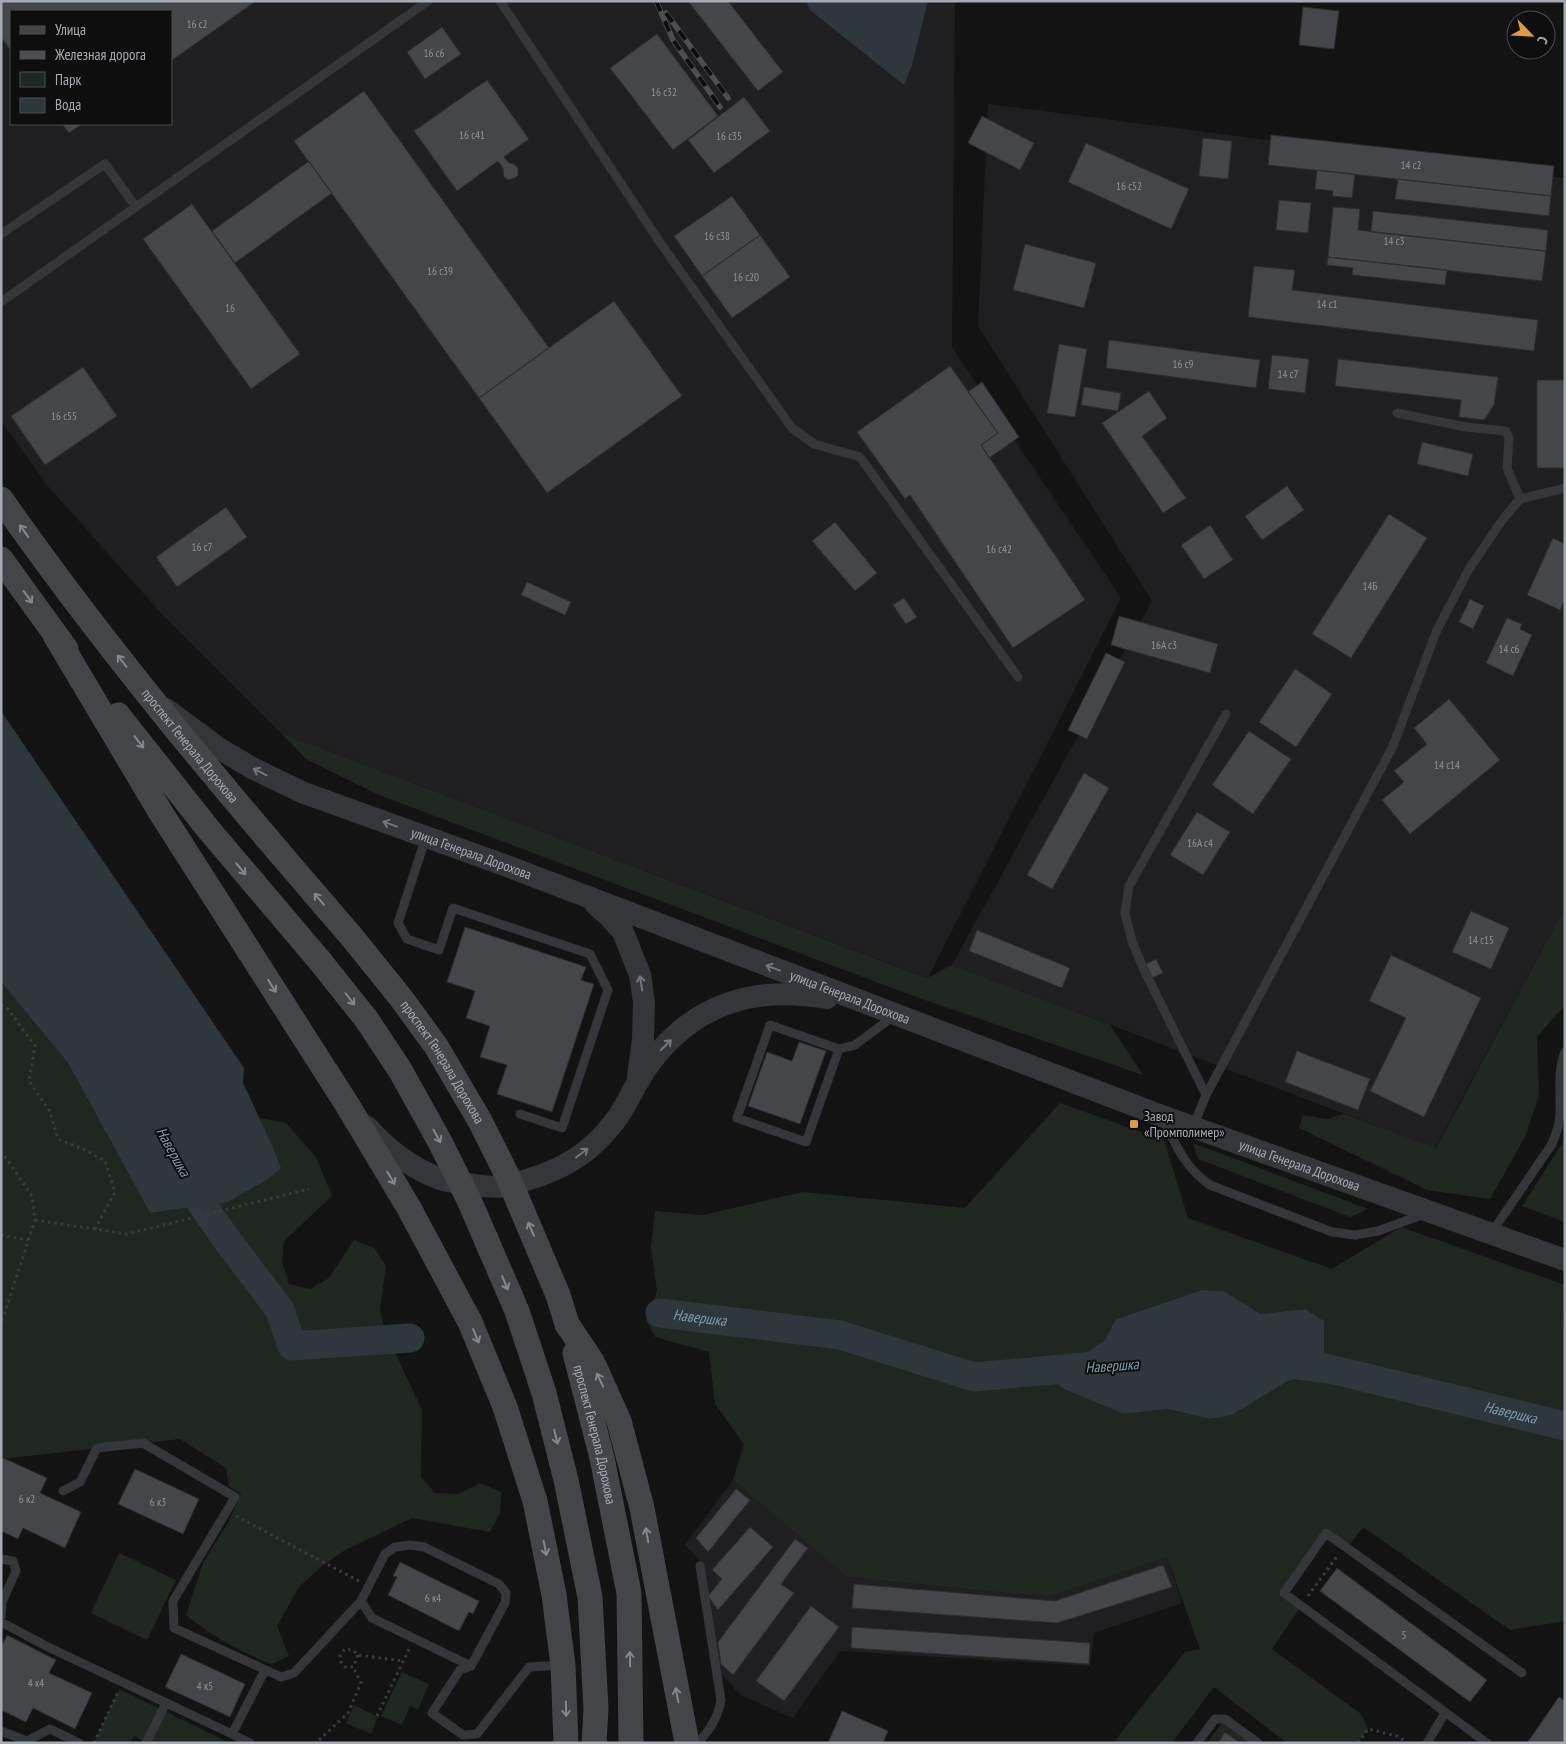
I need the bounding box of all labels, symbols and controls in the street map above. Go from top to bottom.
legend [10,10,172,125]
north arrow [1506,10,1556,60]
house number: 16 с2 [186,17,208,31]
text: Улица [55,20,86,39]
text: С [1533,34,1552,47]
text: Железная дорога [54,45,146,64]
house number: 16 c6 [423,46,445,60]
text: Парк [55,70,81,89]
house number: 16 с32 [651,85,677,99]
text: Вода [55,95,81,114]
house number: 16 с41 [459,128,485,142]
house number: 16 с35 [716,129,742,143]
house number: 14 с2 [1400,158,1422,172]
house number: 16 с52 [1116,179,1142,193]
house number: 16 с38 [704,229,730,243]
house number: 14 с3 [1383,234,1405,248]
house number: 16 с39 [427,264,453,278]
house number: 16 с20 [733,270,759,284]
house number: 14 с1 [1316,297,1338,311]
house number: 16 [225,301,235,315]
house number: 16 с9 [1172,357,1194,371]
house number: 14 с7 [1277,367,1299,381]
house number: 16 с55 [51,409,77,423]
one-way arrow [19,524,29,538]
house number: 16 с7 [191,540,213,554]
house number: 16 с42 [986,542,1012,556]
house number: 14Б [1363,579,1378,593]
one-way arrow [23,590,33,604]
house number: 16А с3 [1151,638,1177,652]
house number: 14 с6 [1498,642,1520,656]
one-way arrow [117,654,128,667]
street label: проспект Генерала Дорохова [138,685,242,807]
one-way arrow [134,735,145,748]
house number: 14 с14 [1434,758,1460,772]
one-way arrow [253,767,268,776]
one-way arrow [383,819,398,828]
street label: улица Генерала Дорохова [409,823,534,884]
house number: 16А с4 [1187,836,1213,850]
one-way arrow [236,862,247,875]
one-way arrow [314,892,325,905]
house number: 14 с15 [1468,933,1494,947]
one-way arrow [766,963,781,972]
street label: улица Генерала Дорохова [787,966,913,1028]
one-way arrow [635,975,645,991]
one-way arrow [267,979,277,993]
one-way arrow [344,992,355,1005]
street label: проспект Генерала Дорохова [397,997,488,1127]
one-way arrow [660,1038,672,1051]
place label: Завод «Промполимер» [1144,1107,1225,1141]
marker: Завод «Промполимер» [1128,1118,1140,1130]
water label: Навершка [152,1124,195,1181]
one-way arrow [432,1128,442,1143]
street label: улица Генерала Дорохова [1237,1135,1362,1195]
one-way arrow [575,1148,589,1158]
one-way arrow [387,1170,397,1184]
one-way arrow [525,1222,534,1237]
one-way arrow [501,1275,511,1290]
water label: Навершка [672,1305,728,1330]
one-way arrow [471,1328,481,1343]
water label: Навершка [1085,1354,1140,1377]
street label: проспект Генерала Дорохова [569,1363,620,1506]
one-way arrow [595,1373,605,1388]
water label: Навершка [1482,1397,1540,1428]
one-way arrow [552,1429,561,1445]
house number: 6 к2 [19,1492,35,1506]
house number: 6 к3 [150,1495,166,1509]
one-way arrow [641,1528,651,1544]
one-way arrow [540,1540,550,1556]
house number: 6 к4 [425,1591,441,1605]
house number: 5 [1402,1628,1407,1642]
one-way arrow [626,1651,635,1667]
house number: 4 к4 [28,1676,44,1690]
house number: 4 к5 [197,1679,213,1693]
one-way arrow [672,1687,681,1703]
one-way arrow [561,1701,570,1717]

